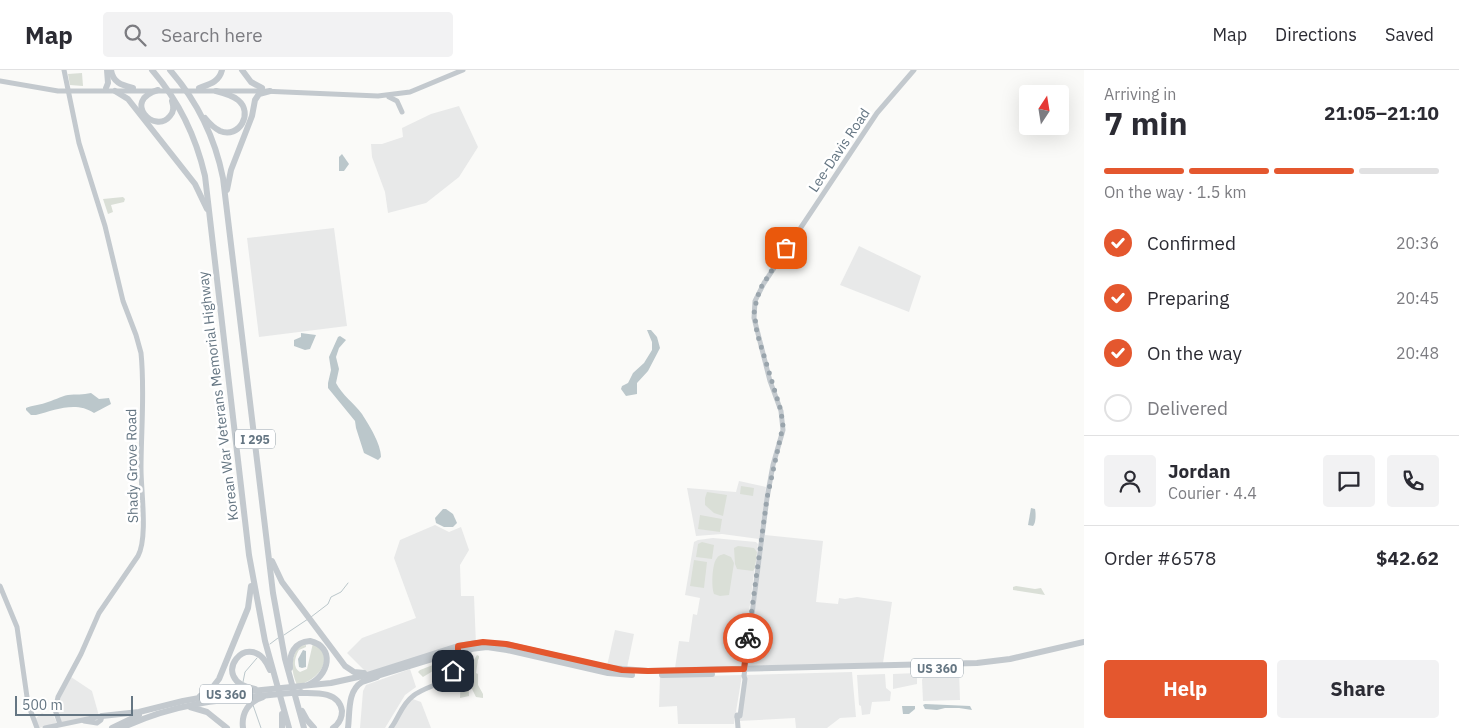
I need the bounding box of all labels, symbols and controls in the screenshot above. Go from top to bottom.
search box [103,12,453,57]
text: Map [25,19,73,51]
icon: search [121,21,149,49]
text: Search here [161,23,263,47]
text: Map [1212,23,1247,46]
text: Directions [1275,23,1357,46]
text: Saved [1385,23,1434,46]
text: Arriving in [1104,84,1176,104]
north arrow [1019,85,1069,135]
map controls [1019,85,1069,135]
text: 21:05–21:10 [1324,101,1439,125]
text: 7 min [1104,102,1188,144]
street label: Lee-Davis Road [804,105,874,195]
text: On the way · 1.5 km [1104,182,1247,202]
pin [765,227,807,269]
icon: check [1104,229,1132,257]
text: Confirmed [1147,231,1236,255]
text: 20:36 [1396,233,1439,253]
icon: bag [772,234,800,262]
street label: Korean War Veterans Memorial Highway [194,270,242,522]
icon: check [1104,284,1132,312]
text: Preparing [1147,286,1229,310]
text: 20:45 [1396,288,1439,308]
icon: check [1104,339,1132,367]
text: On the way [1147,341,1242,365]
text: 20:48 [1396,343,1439,363]
text: Delivered [1147,396,1228,420]
street label: Shady Grove Road [122,409,142,523]
road number: I 295 [235,429,275,448]
button: person [1104,455,1156,507]
button: chat [1323,455,1375,507]
button: phone [1387,455,1439,507]
text: Jordan [1168,459,1231,483]
text: Courier · 4.4 [1168,483,1257,503]
text: Order #6578 [1104,546,1216,570]
text: $42.62 [1376,546,1439,570]
courier [723,613,773,663]
icon: bike [734,624,762,652]
pin [432,650,474,692]
icon: home [439,657,467,685]
road number: US 360 [911,658,963,678]
button: Help [1104,660,1267,718]
button: Share [1277,660,1439,718]
road number: US 360 [200,684,252,704]
scale bar [15,693,132,716]
text: 500 m [22,696,63,714]

